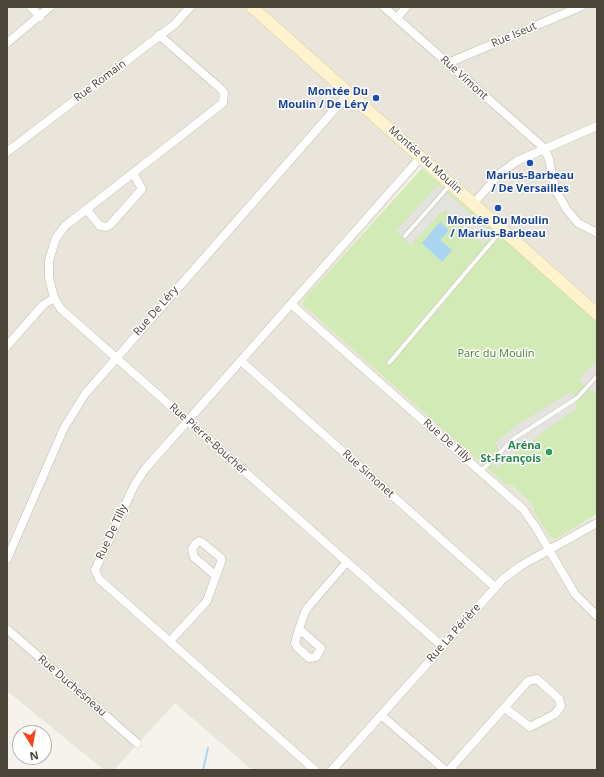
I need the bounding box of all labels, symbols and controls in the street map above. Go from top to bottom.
street label: Rue Iseut [489,20,539,50]
street label: Rue Vimont [438,53,490,103]
street label: Rue Romain [71,57,129,105]
place label: Montée Du Moulin / De Léry [278,85,368,111]
marker: Montée Du Moulin / De Léry [371,93,381,103]
street label: Montée du Moulin [386,124,464,196]
marker: Marius-Barbeau / De Versailles [525,158,535,168]
place label: Marius-Barbeau / De Versailles [486,169,574,195]
marker: Montée Du Moulin / Marius-Barbeau [493,203,503,213]
place label: Montée Du Moulin / Marius-Barbeau [447,214,549,240]
street label: Rue De Léry [131,283,181,339]
park label: Parc du Moulin [457,347,535,361]
street label: Rue Pierre-Boucher [166,401,250,477]
street label: Rue De Tilly [420,417,474,465]
place label: Aréna St-François [480,439,541,465]
street label: Rue Simonet [339,447,397,501]
marker: Aréna St-François [544,447,554,457]
street label: Rue De Tilly [93,502,131,562]
street label: Rue La Périère [424,601,484,665]
street label: Rue Duchesneau [35,653,109,719]
north arrow [12,725,52,765]
text: N [28,748,40,765]

